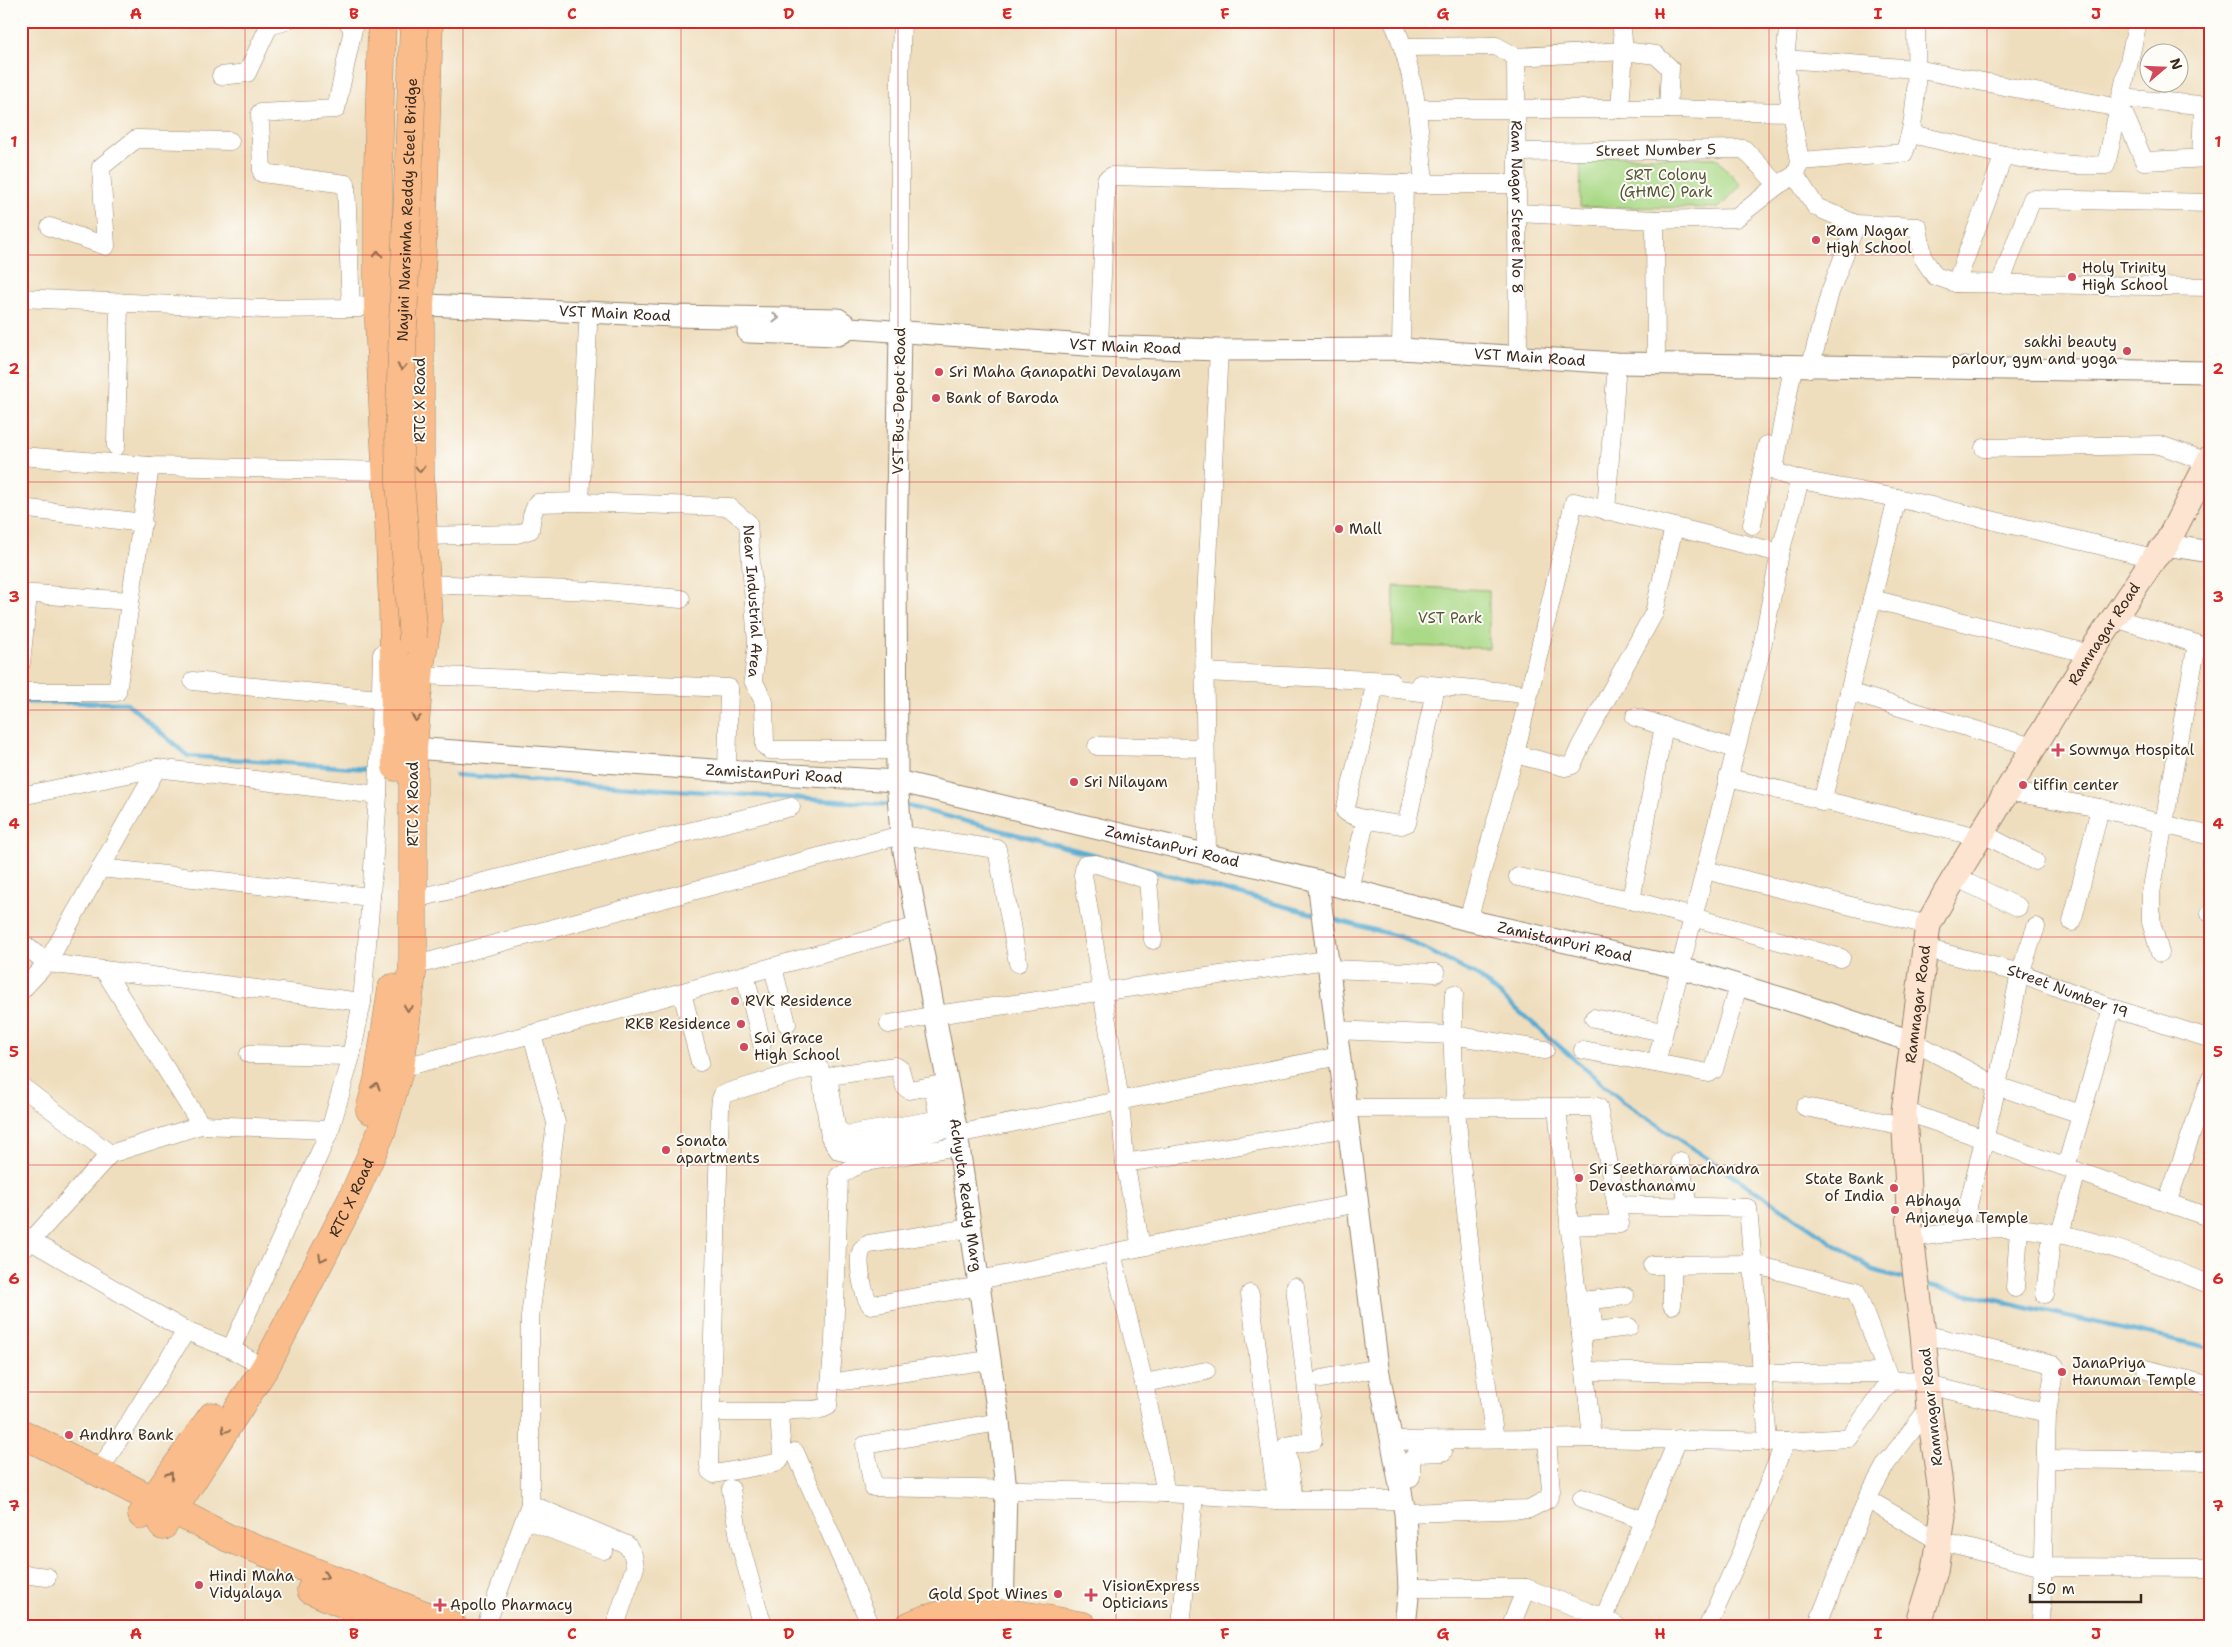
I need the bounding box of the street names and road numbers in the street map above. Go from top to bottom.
street label: Nayini Narsimha Reddy Steel Bridge [392,77,422,342]
street label: Ram Nagar Street No 8 [1506,120,1528,294]
street label: Street Number 5 [1596,139,1716,161]
street label: VST Main Road [558,301,672,326]
street label: VST Bus Depot Road [888,327,910,475]
street label: VST Main Road [1068,334,1182,359]
street label: VST Main Road [1473,344,1587,371]
street label: RTC X Road [410,357,430,443]
street label: Near Industrial Area [738,524,767,679]
street label: Ramnagar Road [2063,578,2145,689]
street label: ZamistanPuri Road [705,759,844,788]
street label: RTC X Road [403,761,423,847]
street label: ZamistanPuri Road [1103,821,1242,872]
street label: ZamistanPuri Road [1496,917,1634,967]
street label: Ramnagar Road [1900,943,1935,1064]
street label: Street Number 19 [2005,960,2130,1022]
street label: Achyuta Reddy Marg [945,1116,987,1273]
street label: RTC X Road [324,1155,379,1241]
street label: Ramnagar Road [1915,1346,1947,1467]

